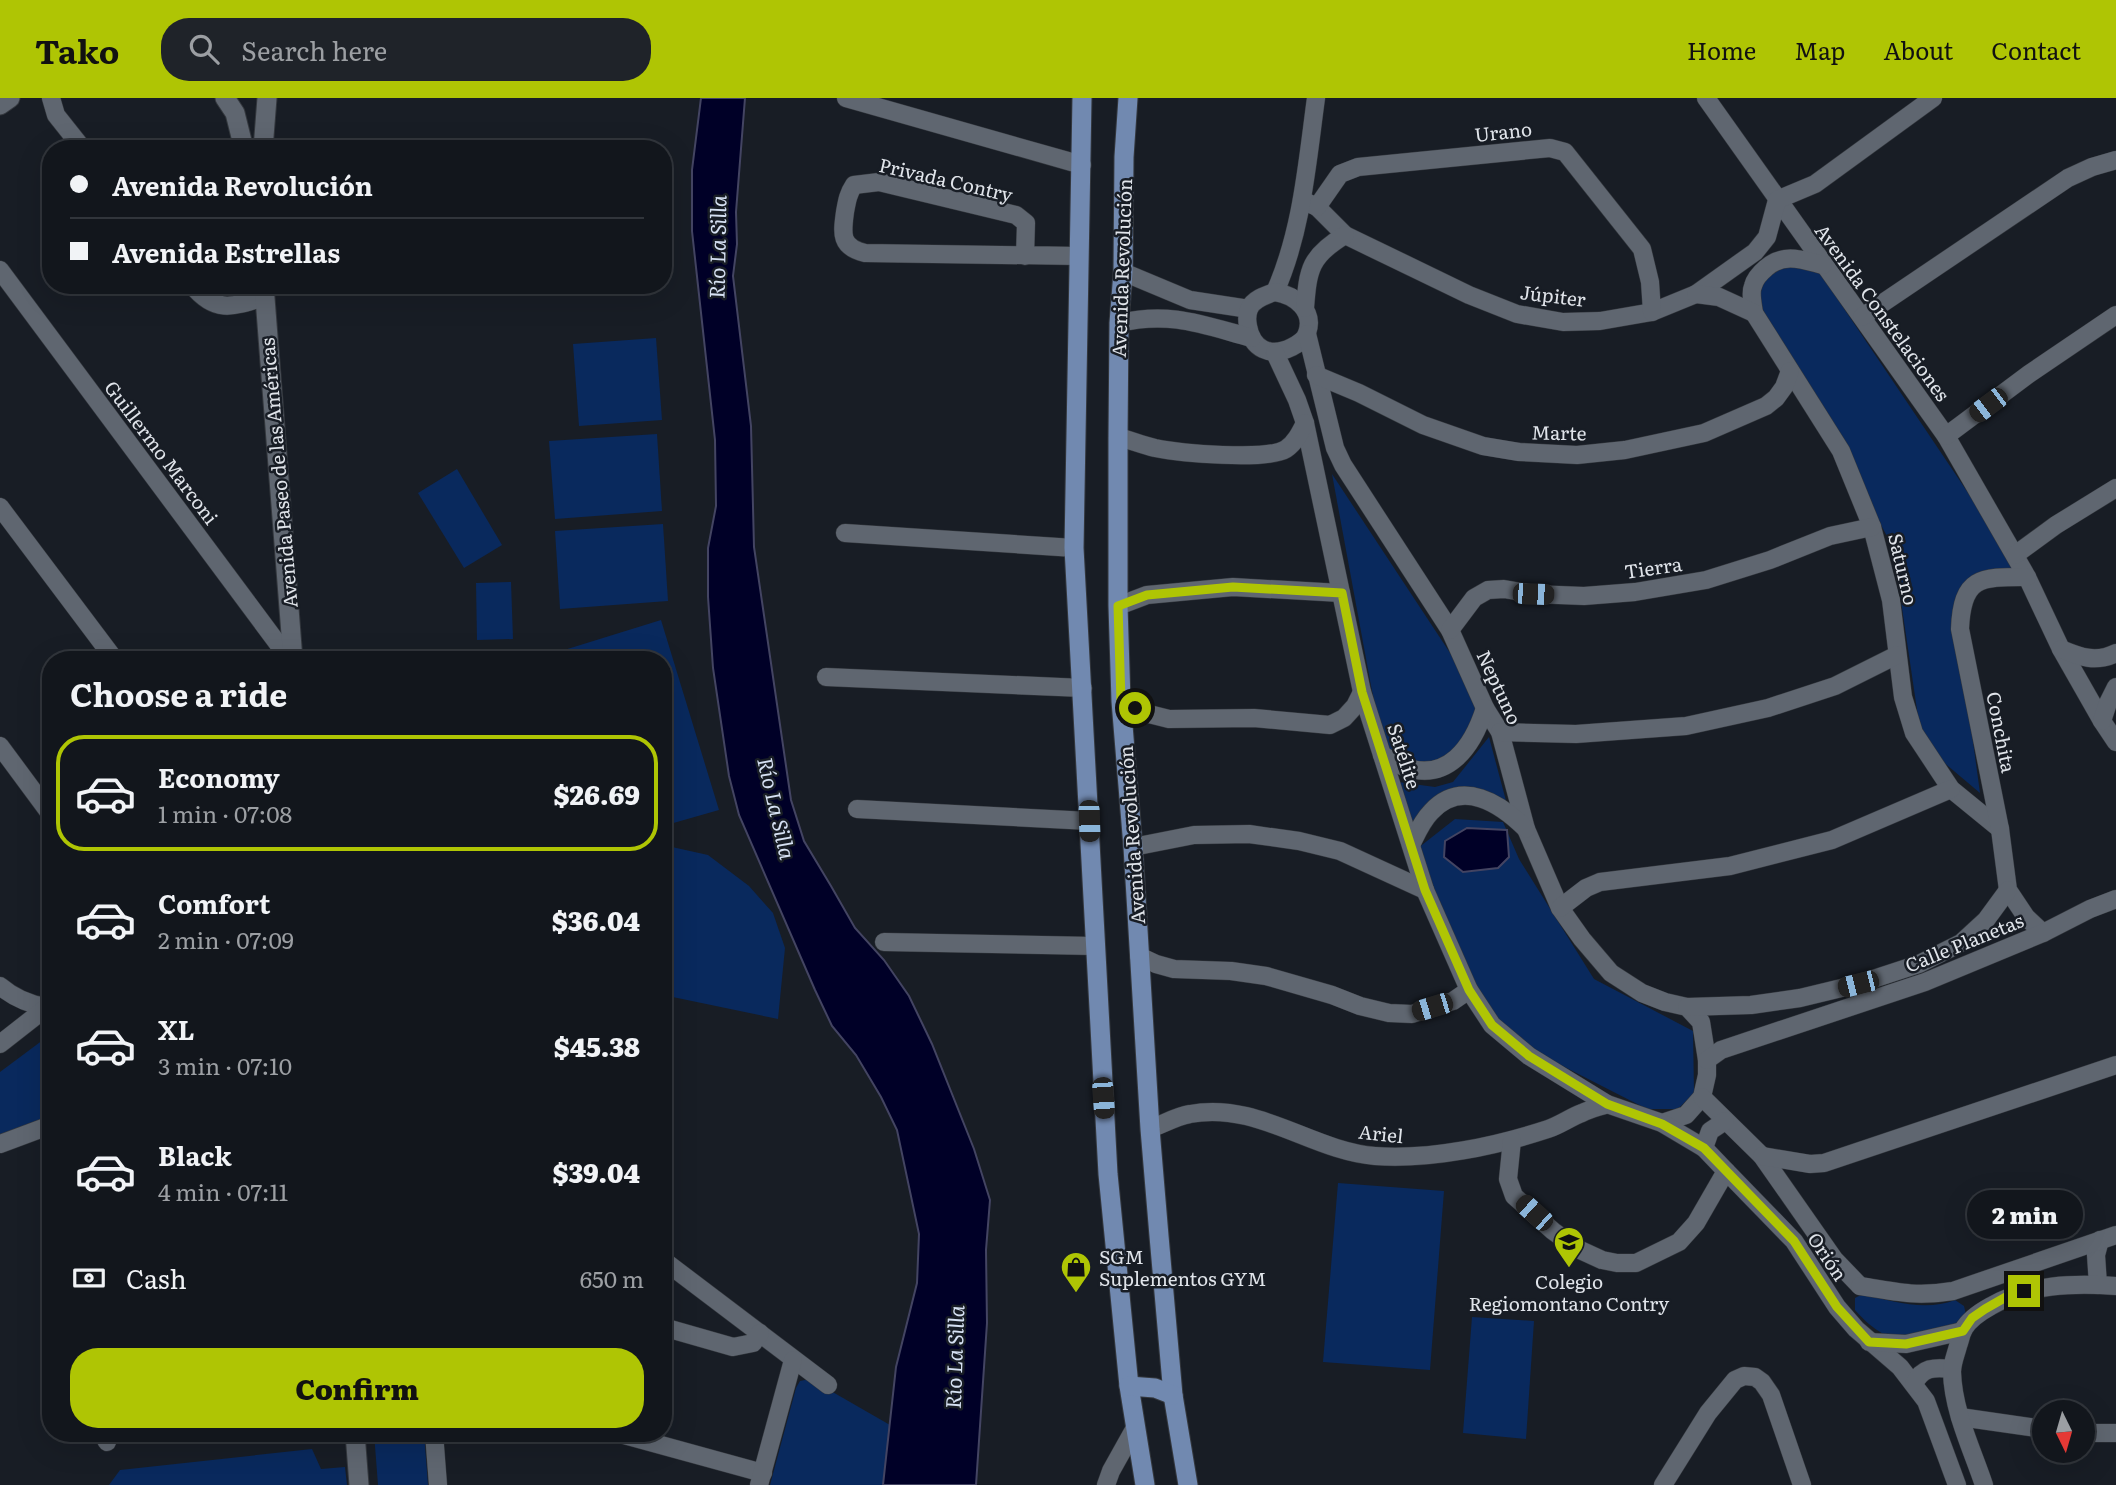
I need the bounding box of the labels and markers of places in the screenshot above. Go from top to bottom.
school or university icon: Colegio Regiomontano Contry [1552,1225,1586,1269]
place label: SGM Suplementos GYM [1099,1242,1266,1292]
shop icon: SGM Suplementos GYM [1059,1250,1093,1294]
place label: Colegio Regiomontano Contry [1469,1267,1669,1317]

